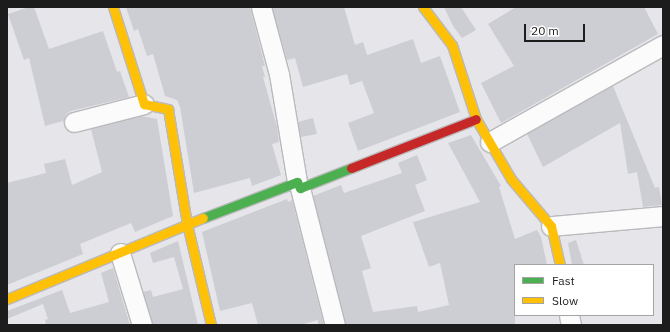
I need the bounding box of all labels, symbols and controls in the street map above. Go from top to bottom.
scale bar [526,16,587,42]
text: 20 m [531,23,559,38]
legend [514,264,654,316]
text: Fast [552,273,575,288]
text: Slow [552,293,578,308]

